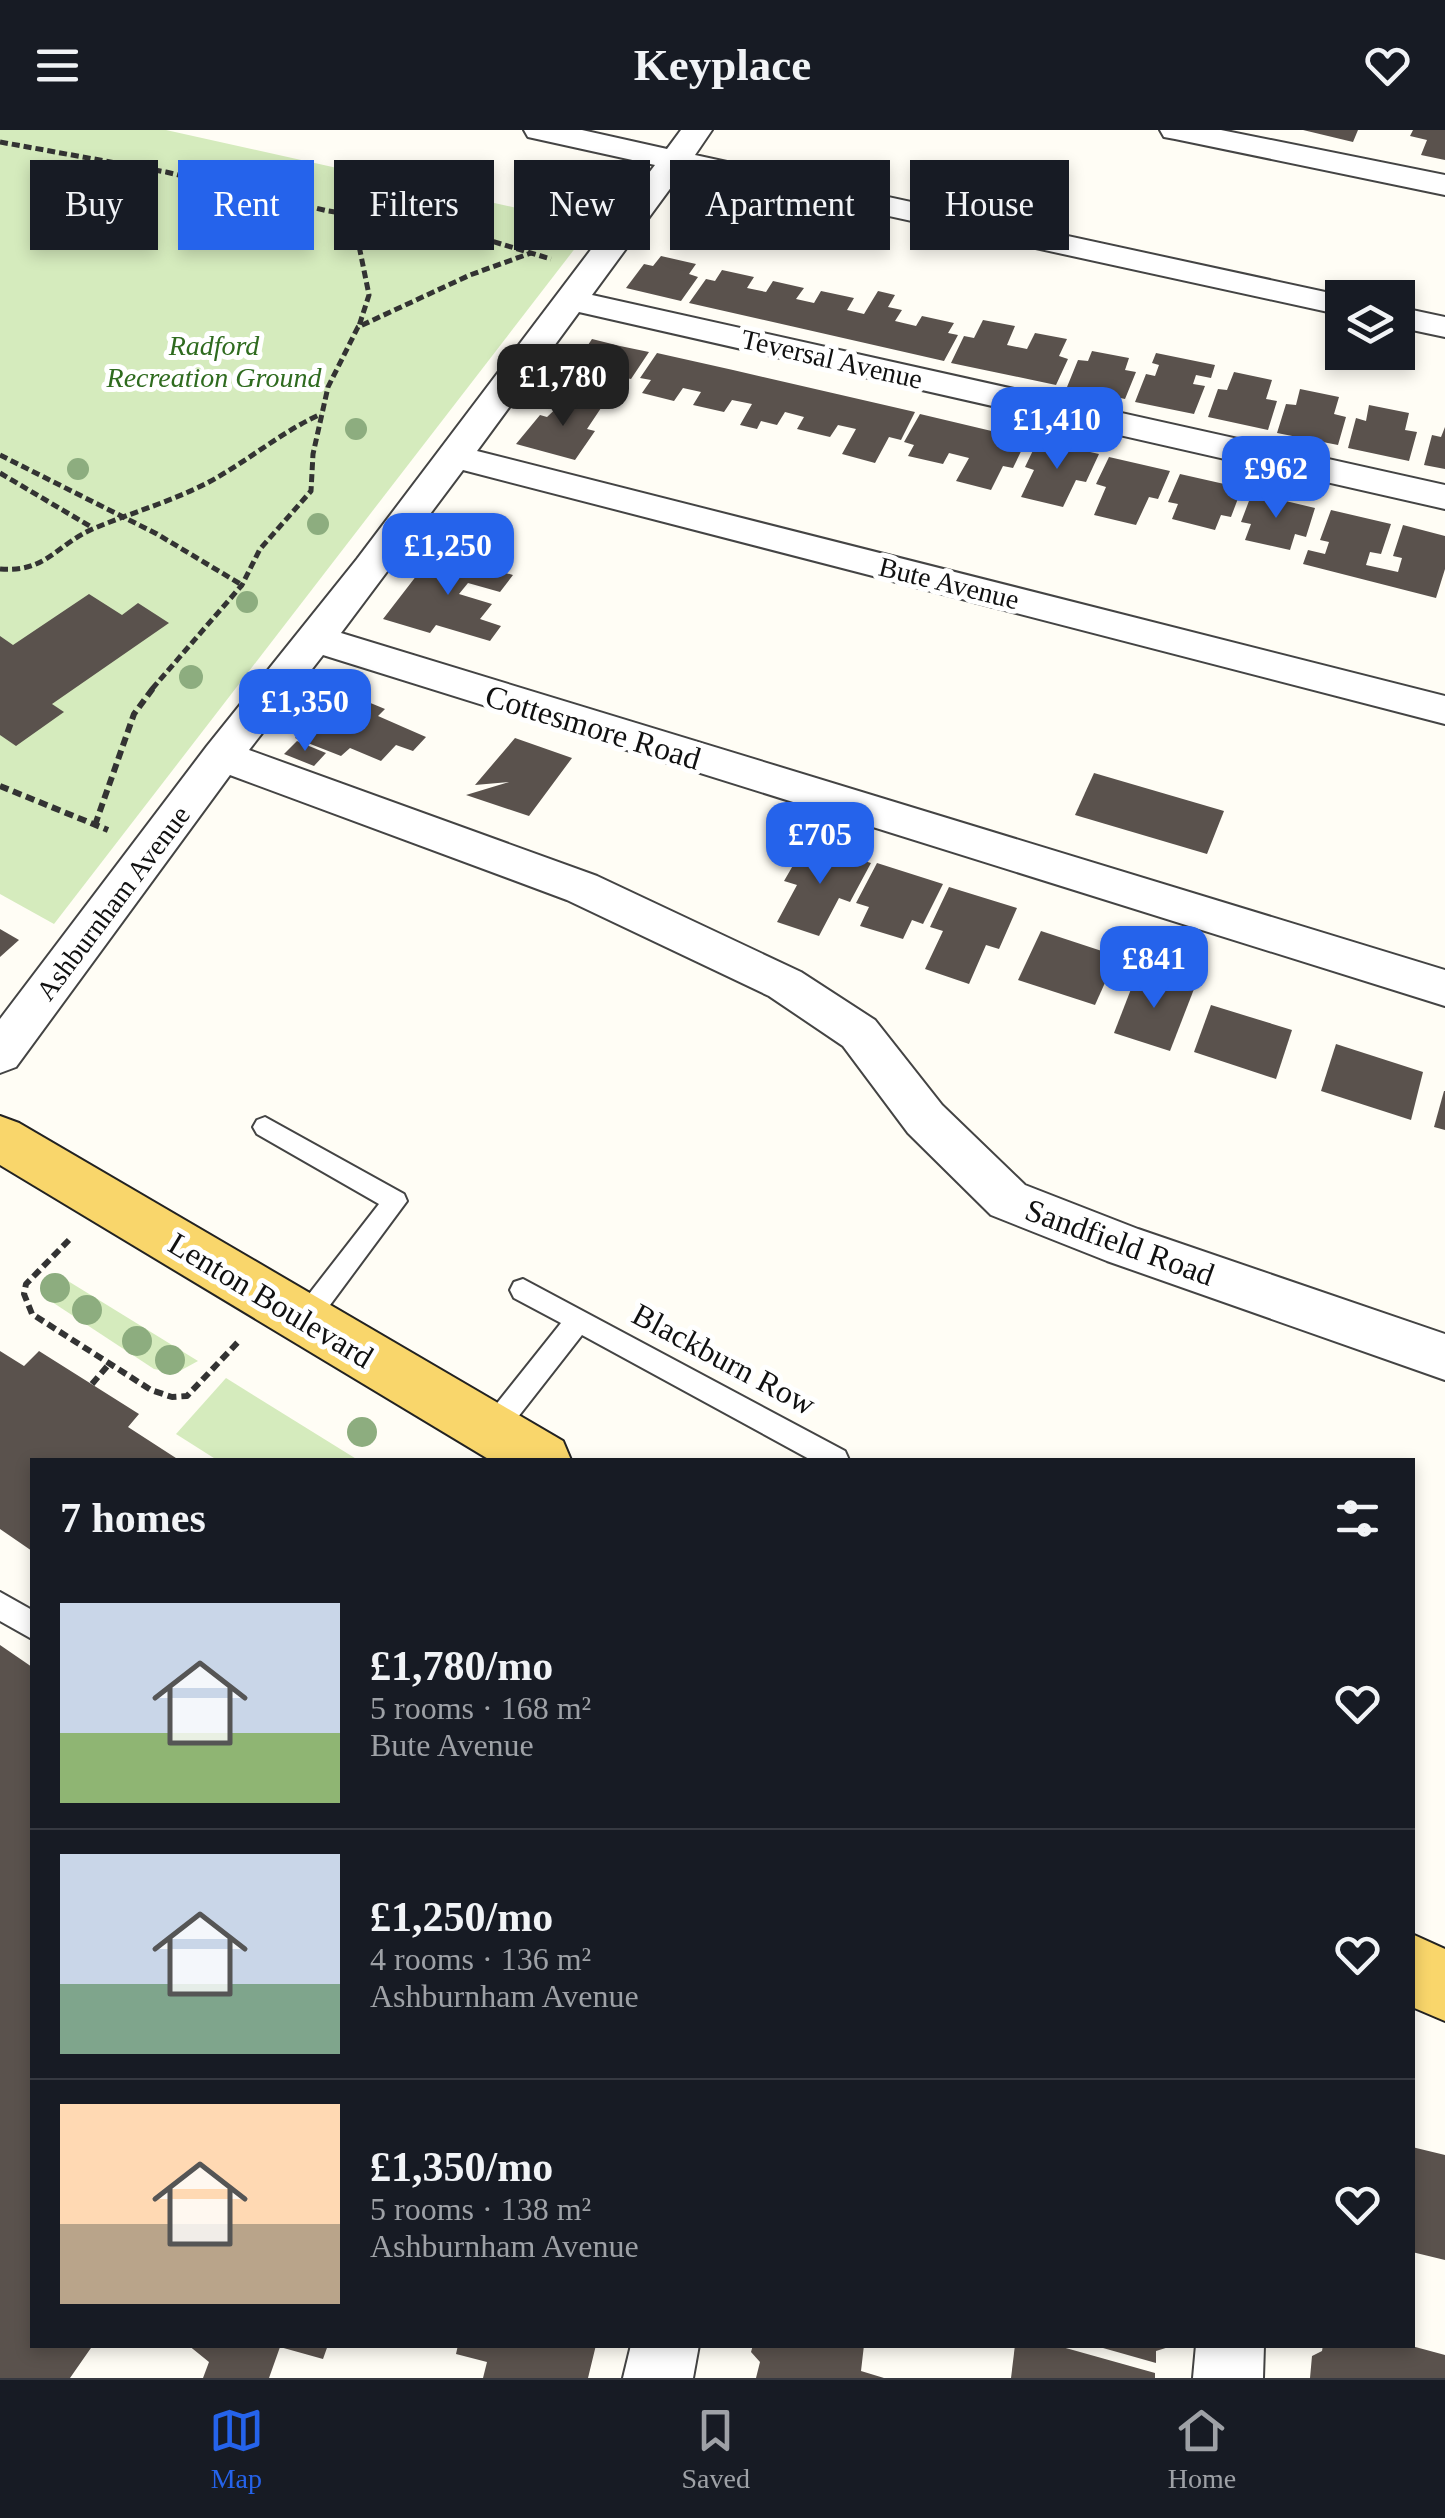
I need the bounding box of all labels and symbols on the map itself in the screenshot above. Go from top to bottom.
street label: Teversal Avenue [738,323,926,395]
park label: Radford Recreation Ground [106,330,322,393]
pin: £1,780 [482,344,644,429]
pin: £1,410 [976,387,1138,472]
pin: £962 [1217,436,1335,521]
pin: £1,250 [367,513,529,598]
street label: Bute Avenue [876,551,1022,615]
pin: £1,350 [224,669,386,754]
street label: Cottesmore Road [481,677,705,777]
street label: Ashburnham Avenue [30,800,196,1006]
pin: £705 [761,802,879,887]
pin: £841 [1095,926,1213,1011]
street label: Sandfield Road [1021,1191,1219,1293]
street label: Lenton Boulevard [162,1225,380,1375]
street label: Blackburn Row [626,1296,822,1422]

